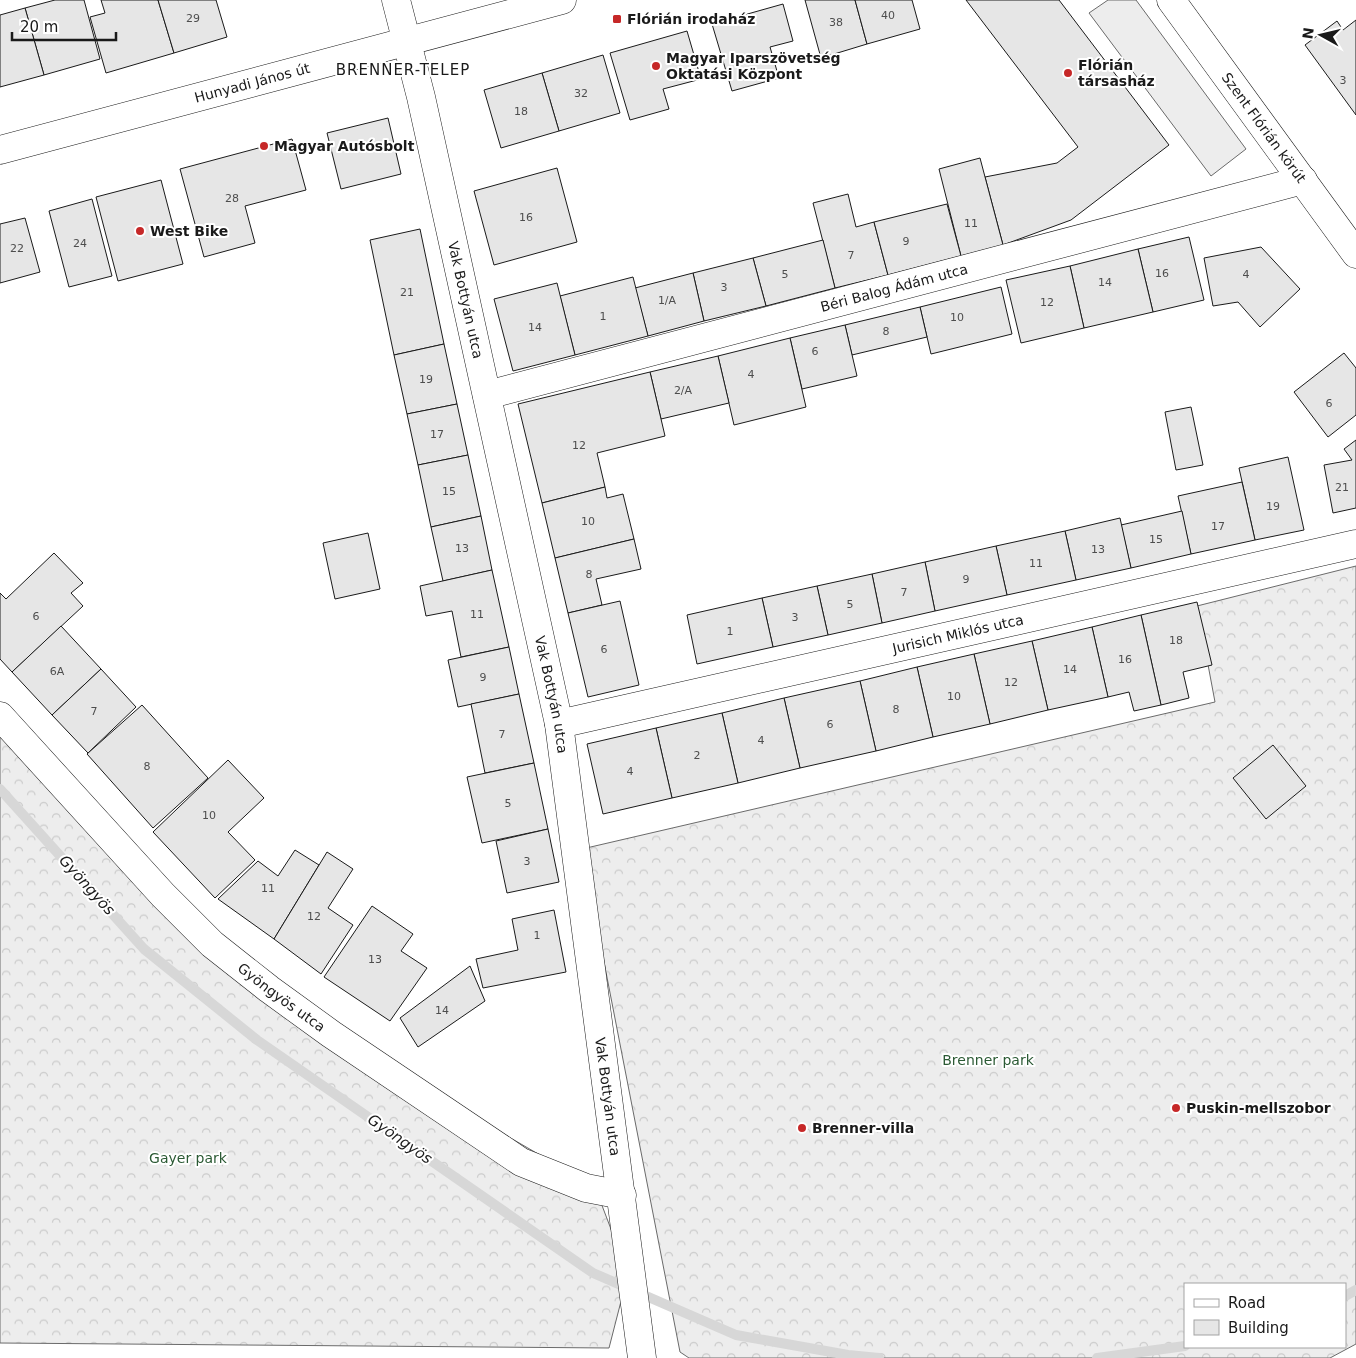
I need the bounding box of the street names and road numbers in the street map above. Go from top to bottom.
street label: Hunyadi János út [193,60,312,106]
street label: Szent Flórián körút [1219,70,1310,186]
street label: Vak Bottyán utca [445,240,486,360]
street label: Béri Balog Ádám utca [819,261,970,315]
street label: Jurisich Miklós utca [890,611,1025,657]
street label: Vak Bottyán utca [532,634,571,754]
street label: Gyöngyös utca [235,960,328,1035]
street label: Vak Bottyán utca [592,1036,623,1157]

